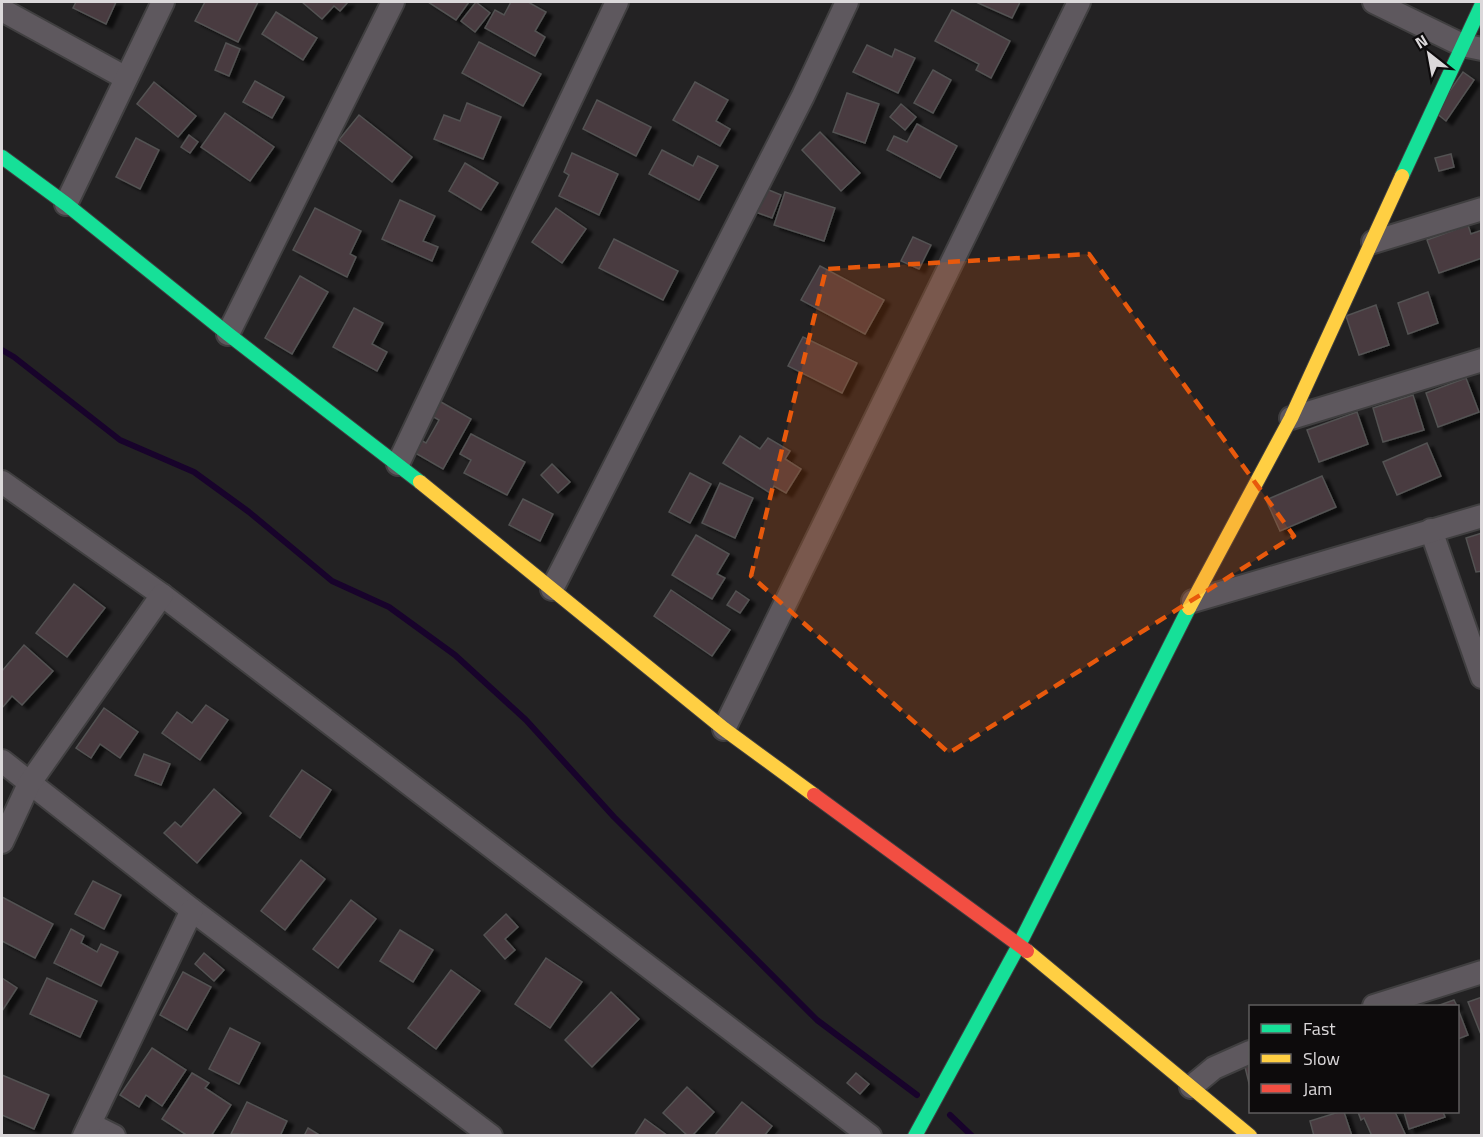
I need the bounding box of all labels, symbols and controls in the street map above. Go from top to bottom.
north arrow [1399,24,1459,84]
text: N [1410,28,1432,54]
legend [1249,1005,1459,1113]
text: Fast [1303,1015,1336,1042]
text: Slow [1303,1045,1340,1072]
text: Jam [1303,1075,1332,1102]

